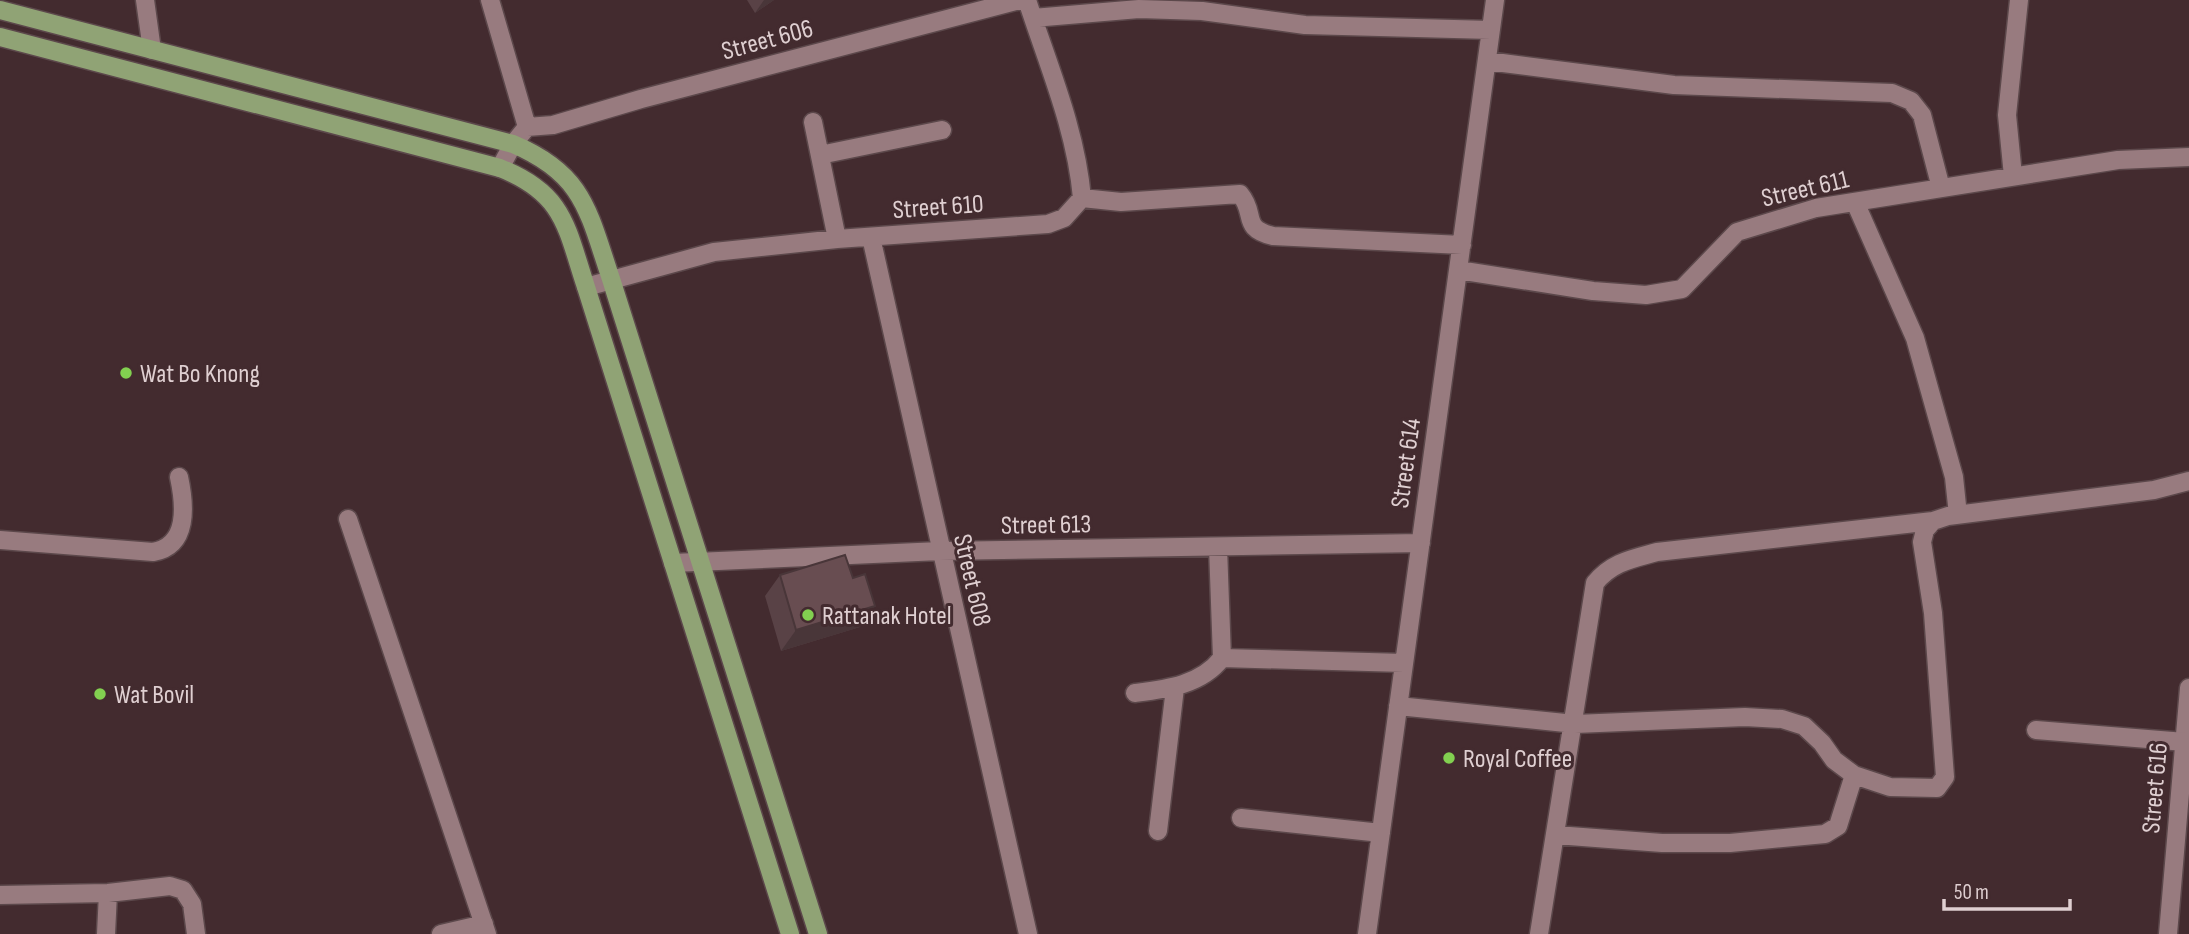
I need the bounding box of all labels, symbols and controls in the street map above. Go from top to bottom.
street label: Street 606 [718,13,816,68]
street label: Street 611 [1759,164,1852,215]
street label: Street 610 [892,189,985,226]
place label: Wat Bo Knong [140,359,260,390]
marker: Wat Bo Knong [118,365,134,381]
street label: Street 614 [1385,416,1428,510]
street label: Street 613 [1001,509,1091,542]
street label: Street 608 [946,531,997,629]
place label: Rattanak Hotel [822,601,952,632]
marker: Rattanak Hotel [800,607,816,623]
place label: Wat Bovil [114,680,194,711]
marker: Wat Bovil [92,686,108,702]
street label: Street 616 [2136,742,2175,835]
place label: Royal Coffee [1463,744,1572,775]
marker: Royal Coffee [1441,750,1457,766]
scale bar [1944,867,2070,911]
text: 50 m [1954,880,1989,905]

